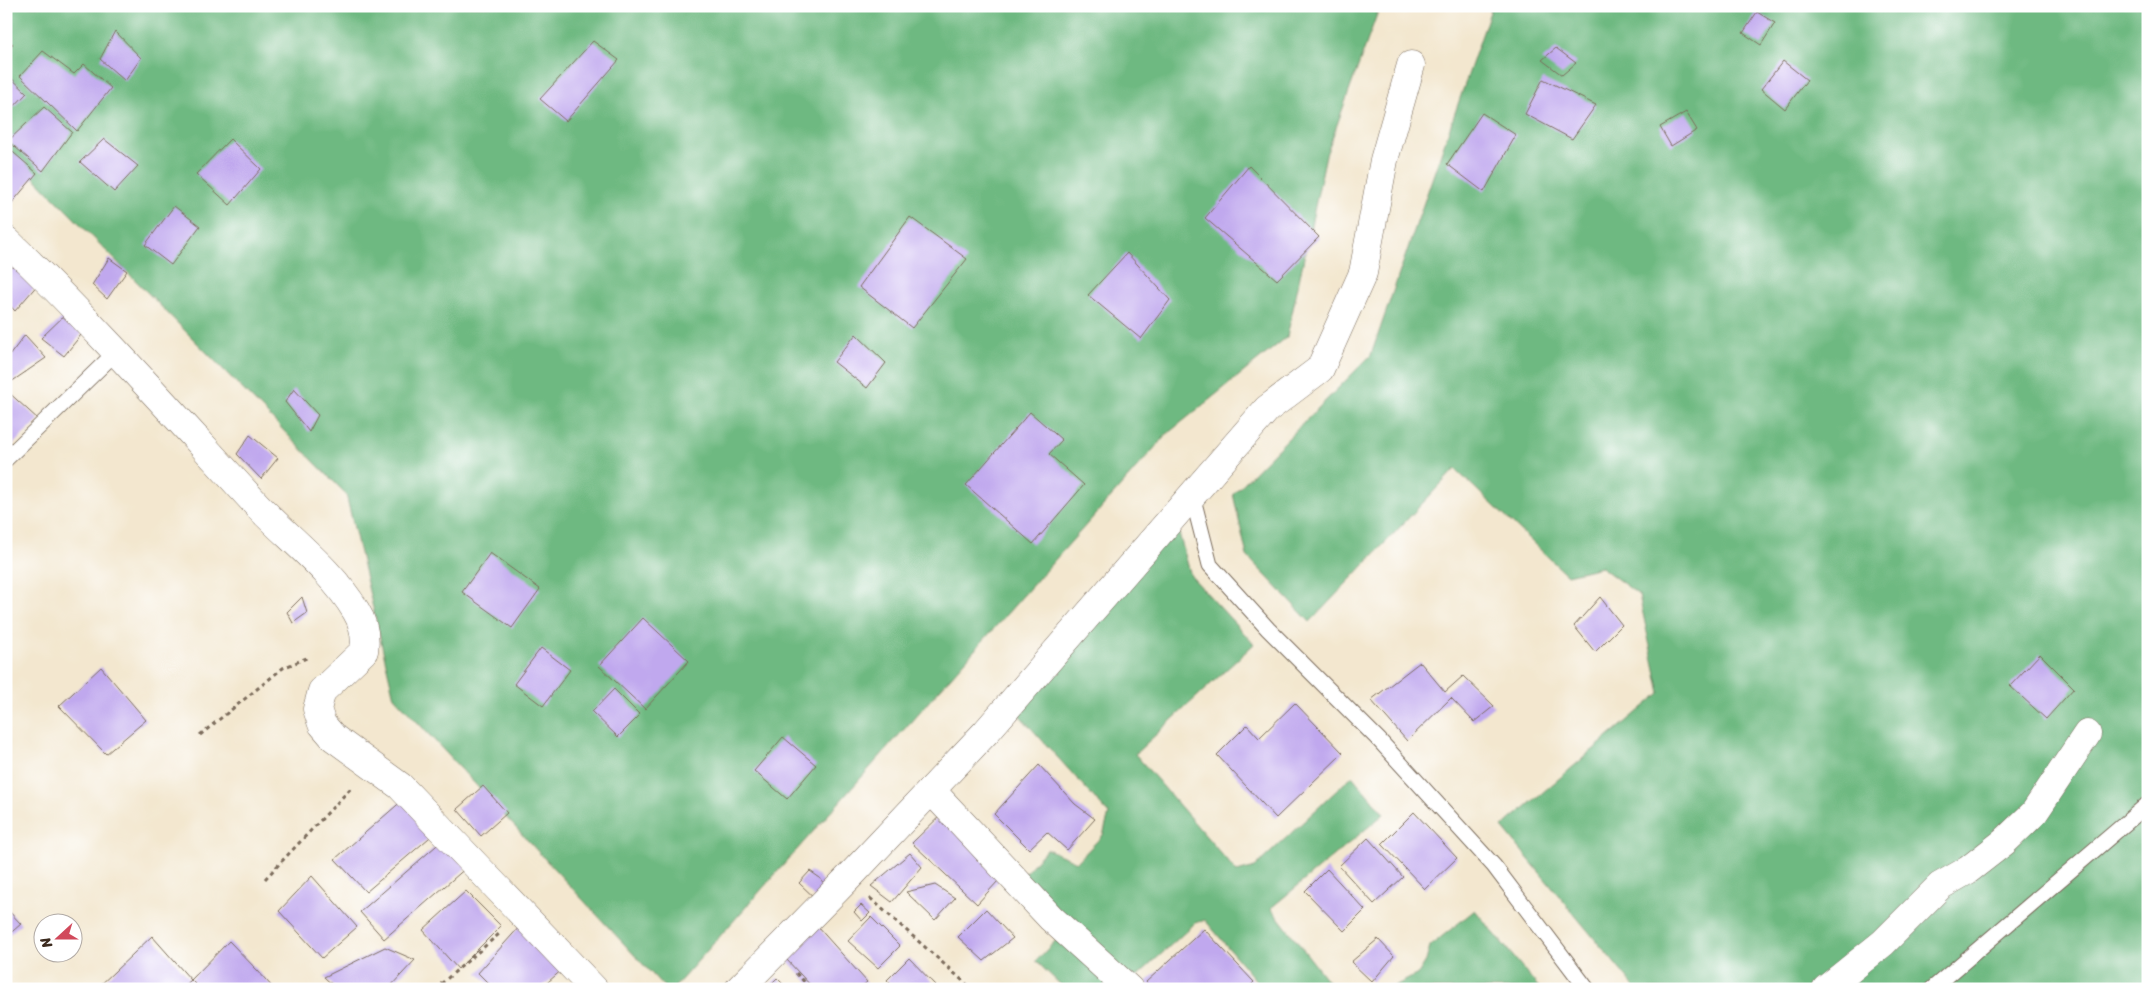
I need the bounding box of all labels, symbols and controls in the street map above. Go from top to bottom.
north arrow [32,912,82,962]
text: N [33,933,60,952]

